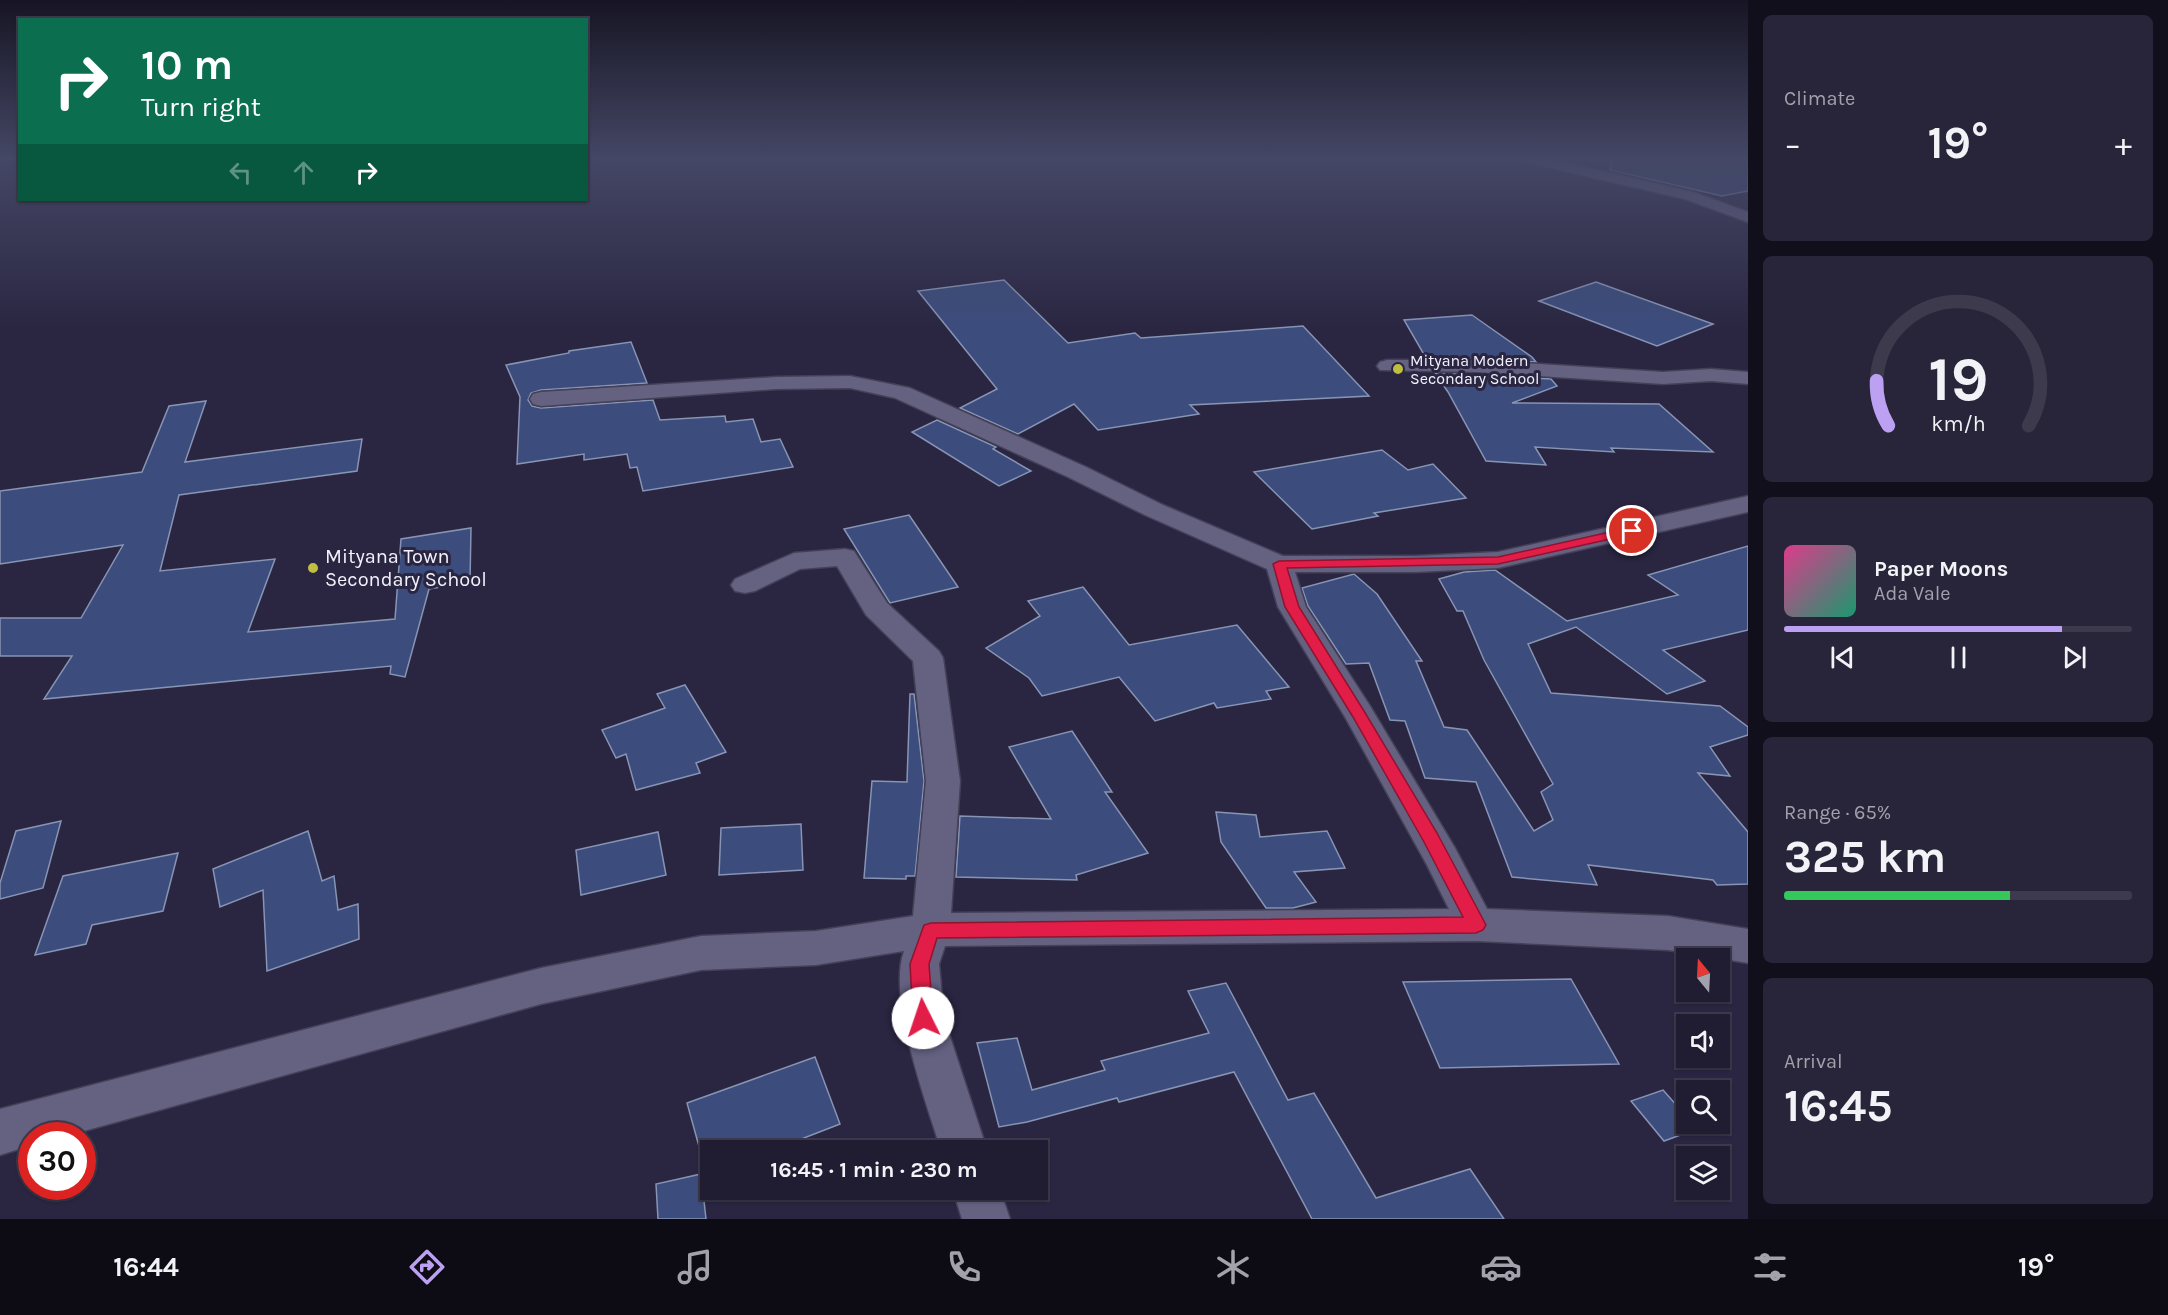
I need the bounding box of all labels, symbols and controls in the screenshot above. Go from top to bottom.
text: 10 m [141,40,233,90]
icon: right [42,42,120,120]
text: Climate [1784,87,1855,110]
text: Turn right [141,91,261,123]
text: 19° [1928,117,1988,169]
text: − [1784,125,1801,163]
text: + [2115,125,2132,163]
icon: left [224,156,257,189]
icon: ahead [287,156,320,189]
icon: right [350,156,383,189]
text: 19 [1928,343,1988,416]
place label: Mityana Modern Secondary School [1410,351,1539,388]
marker: Mityana Modern Secondary School [1391,362,1405,376]
text: km/h [1931,411,1985,436]
pin [1606,505,1657,556]
icon: arrive [1615,514,1648,547]
place label: Mityana Town Secondary School [325,545,487,591]
text: Paper Moons [1874,556,2008,582]
marker: Mityana Town Secondary School [306,561,320,575]
text: Ada Vale [1874,582,1951,605]
icon: previous [1826,641,1859,674]
icon: pause [1942,641,1975,674]
icon: next [2058,641,2091,674]
text: Range · 65% [1784,801,1891,824]
text: 325 km [1784,831,1946,883]
north arrow [1676,948,1730,1002]
map controls [1676,948,1730,1200]
position arrow [891,986,955,1050]
button: sound [1676,1014,1730,1068]
text: Arrival [1784,1050,1843,1073]
button: search [1676,1080,1730,1134]
text: 16:45 [1784,1080,1892,1132]
speed limit sign: 30 [18,1122,96,1200]
button: layers [1676,1146,1730,1200]
text: 16:45 · 1 min · 230 m [770,1157,978,1183]
icon: directions [406,1246,448,1288]
icon: music [674,1246,716,1288]
icon: phone [943,1246,985,1288]
icon: climate [1212,1246,1254,1288]
icon: car [1480,1246,1522,1288]
icon: filters [1749,1246,1791,1288]
text: 16:44 [113,1251,179,1283]
text: 19° [2018,1251,2055,1283]

